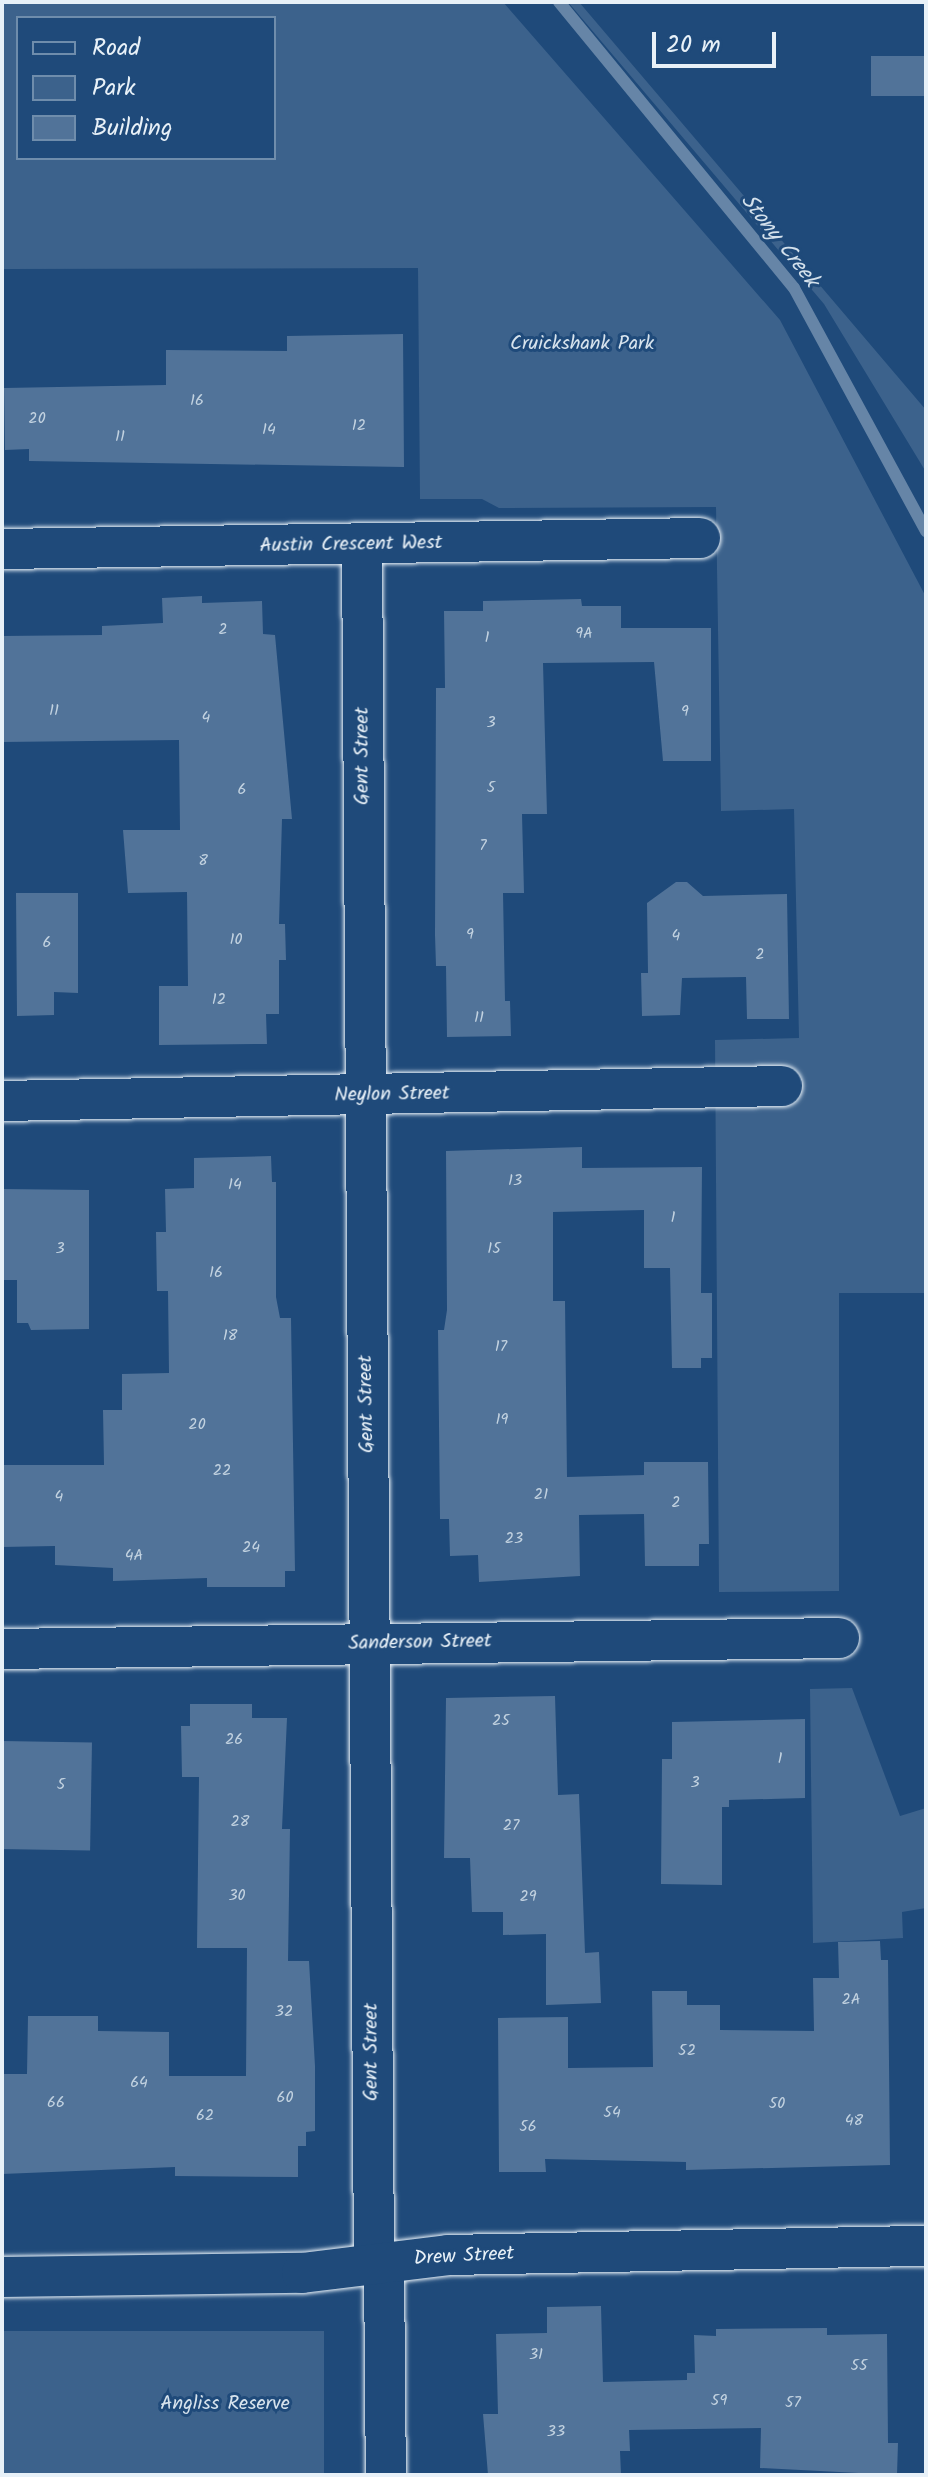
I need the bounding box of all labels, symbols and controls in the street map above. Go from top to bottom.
legend [16,16,276,160]
scale bar [656,16,780,66]
text: 20 m [666,26,721,65]
text: Road [92,29,140,68]
text: Park [92,69,136,108]
text: Building [92,109,172,148]
water label: Stony Creek [734,189,824,293]
park label: Cruickshank Park [510,332,654,356]
house number: 16 [190,391,204,411]
house number: 20 [28,409,46,429]
house number: 12 [352,416,366,436]
house number: 14 [262,420,276,440]
house number: 11 [115,427,125,447]
street label: Austin Crescent West [259,531,443,559]
house number: 2 [218,620,228,640]
house number: 9A [575,624,593,644]
house number: 1 [484,628,490,648]
house number: 11 [49,701,59,721]
house number: 9 [681,702,689,722]
street label: Gent Street [351,707,375,805]
house number: 4 [202,708,210,728]
house number: 3 [486,713,496,733]
house number: 5 [487,778,495,798]
house number: 6 [238,780,246,800]
house number: 7 [479,836,487,856]
house number: 8 [198,851,208,871]
house number: 9 [466,925,474,945]
house number: 4 [672,926,680,946]
house number: 10 [229,930,243,950]
house number: 6 [43,933,51,953]
house number: 2 [755,945,765,965]
house number: 12 [212,990,226,1010]
house number: 11 [474,1008,484,1028]
street label: Neylon Street [334,1082,450,1108]
house number: 13 [508,1171,522,1191]
house number: 14 [228,1175,242,1195]
house number: 1 [670,1208,676,1228]
house number: 3 [55,1239,65,1259]
house number: 15 [487,1239,501,1259]
house number: 16 [209,1263,223,1283]
house number: 18 [223,1326,237,1346]
house number: 17 [495,1337,507,1357]
street label: Gent Street [354,1355,380,1453]
house number: 19 [496,1410,508,1430]
house number: 20 [188,1415,206,1435]
house number: 22 [213,1461,231,1481]
house number: 21 [534,1485,548,1505]
house number: 4 [55,1487,63,1507]
house number: 2 [671,1493,681,1513]
house number: 23 [505,1529,523,1549]
house number: 24 [242,1538,260,1558]
house number: 4A [125,1546,143,1566]
street label: Sanderson Street [348,1630,492,1656]
house number: 25 [492,1711,510,1731]
house number: 26 [225,1730,243,1750]
house number: 1 [777,1749,783,1769]
house number: 3 [690,1773,700,1793]
house number: 5 [57,1775,65,1795]
house number: 28 [231,1812,249,1832]
house number: 27 [503,1816,519,1836]
house number: 30 [228,1886,246,1906]
house number: 29 [519,1887,537,1907]
house number: 2A [841,1990,861,2010]
house number: 32 [275,2002,293,2022]
street label: Gent Street [360,2003,384,2101]
house number: 52 [678,2041,696,2061]
house number: 64 [130,2073,148,2093]
house number: 60 [277,2088,293,2108]
house number: 66 [47,2093,65,2113]
house number: 50 [769,2094,785,2114]
house number: 54 [603,2103,621,2123]
house number: 62 [196,2106,214,2126]
house number: 48 [845,2111,863,2131]
house number: 56 [519,2117,537,2137]
street label: Drew Street [413,2242,515,2272]
house number: 31 [529,2345,543,2365]
house number: 55 [850,2356,868,2376]
house number: 59 [711,2391,727,2411]
park label: Angliss Reserve [160,2392,290,2416]
house number: 57 [785,2393,801,2413]
house number: 33 [547,2422,565,2442]

